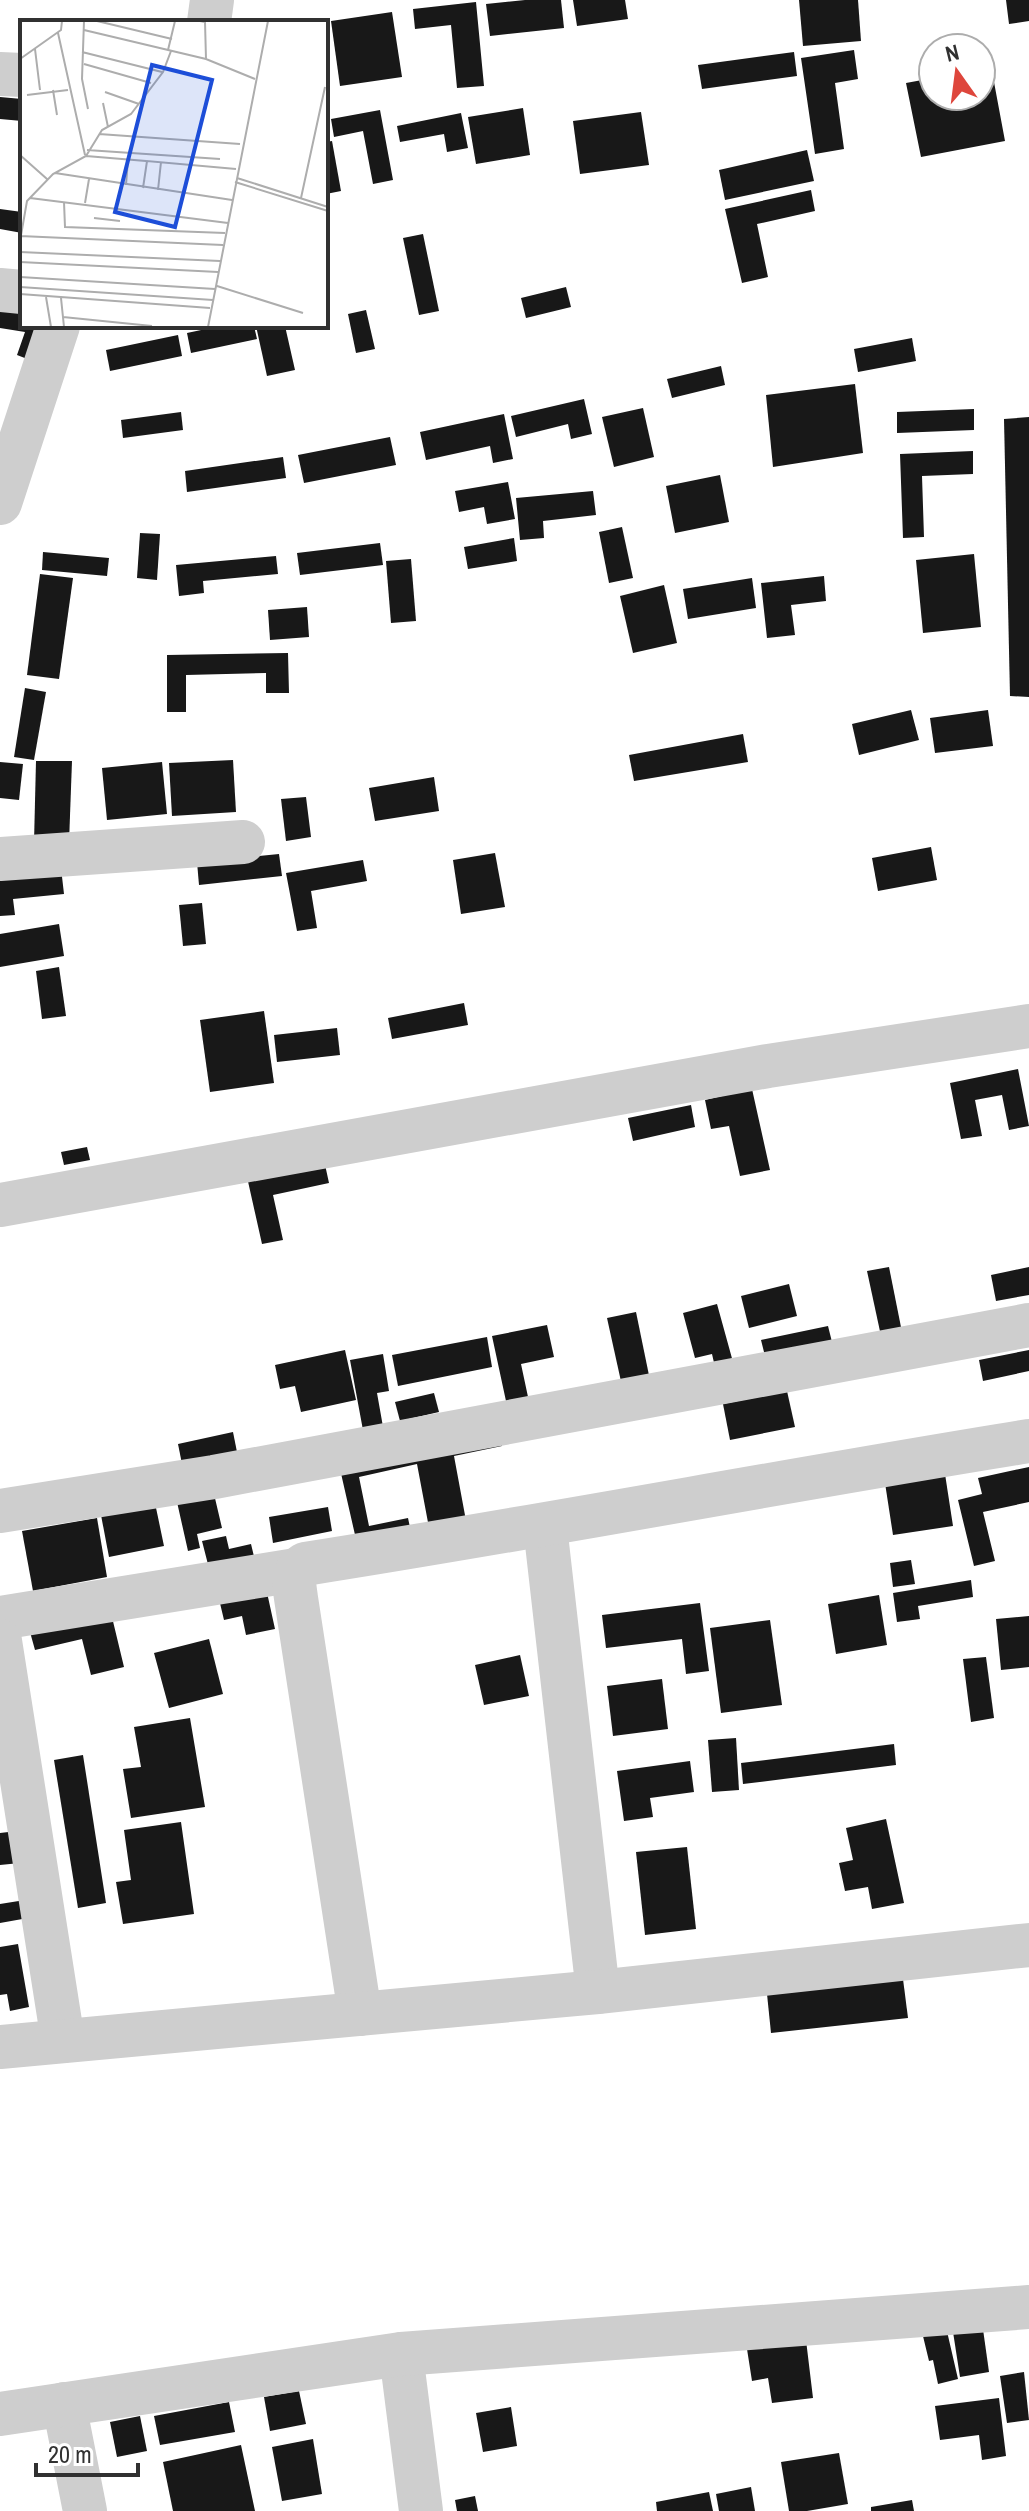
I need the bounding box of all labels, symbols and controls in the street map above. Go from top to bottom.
inset map [20,20,328,328]
north arrow [917,32,997,112]
text: N [942,36,962,69]
scale bar [36,2427,138,2477]
text: 20 m [48,2438,92,2470]

